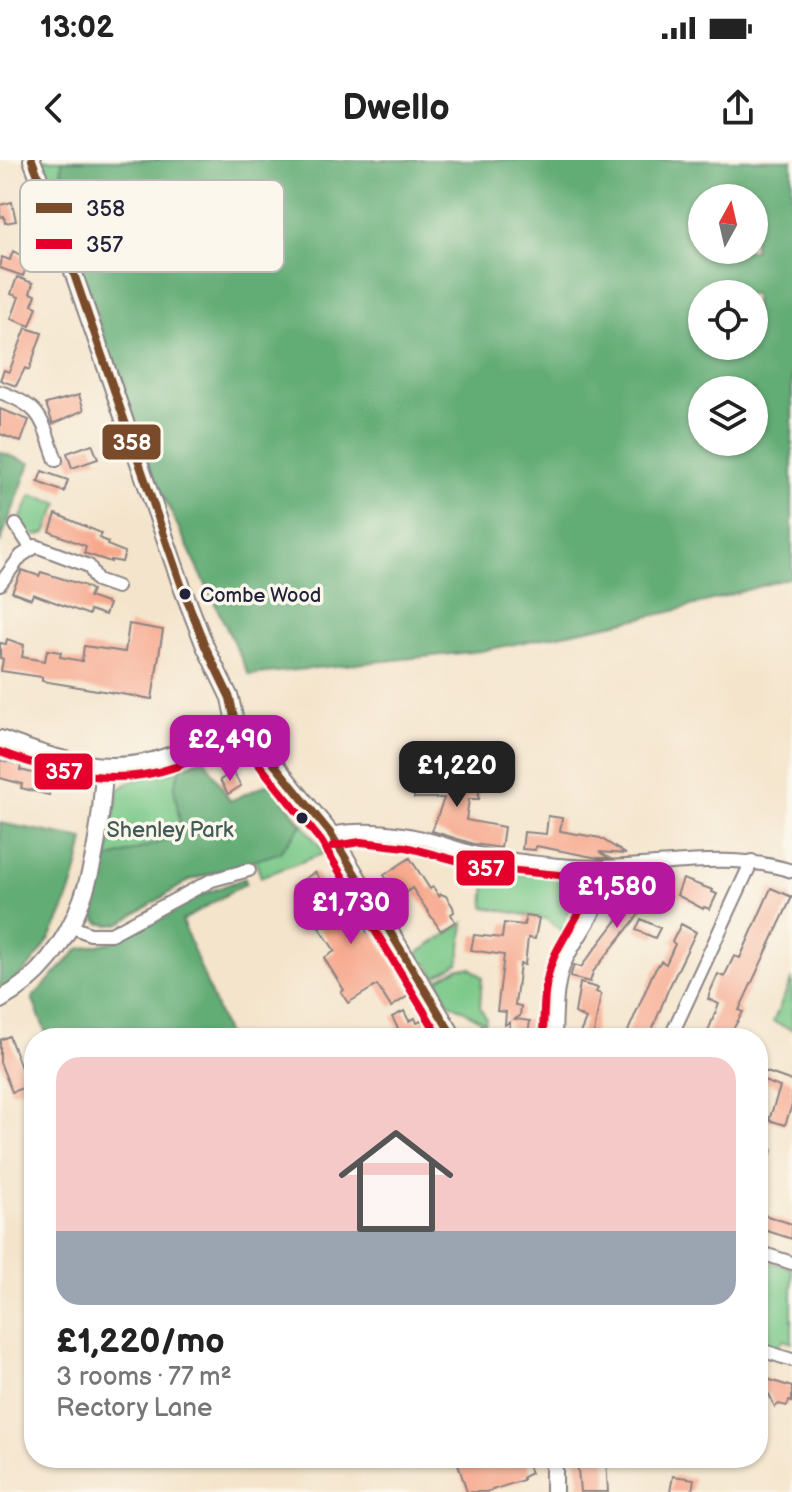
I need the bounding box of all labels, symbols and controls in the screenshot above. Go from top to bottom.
text: 13:02 [40,10,114,46]
icon: back [32,86,76,130]
icon: share [716,86,760,130]
text: Dwello [342,87,450,130]
legend [20,180,284,272]
north arrow [688,184,768,264]
map controls [688,184,768,456]
text: 358 [86,196,125,223]
text: 357 [86,232,123,259]
button: locate [688,280,768,360]
button: layers [688,376,768,456]
line badge: 358 [101,423,162,461]
text: 358 [113,430,151,457]
place label: Combe Wood [200,584,321,608]
marker: Combe Wood [177,586,193,602]
pin: £2,490 [165,715,295,783]
text: £2,490 [188,725,272,756]
pin: £1,220 [392,741,522,809]
text: £1,220 [417,751,497,782]
line badge: 357 [33,752,94,791]
text: 357 [45,759,83,786]
unlabelled marker [294,810,310,826]
park label: Shenley Park [106,817,234,844]
line badge: 357 [455,849,516,887]
text: 357 [467,856,505,883]
pin: £1,580 [552,862,682,930]
text: £1,580 [577,872,657,903]
pin: £1,730 [286,878,416,946]
text: £1,730 [312,888,390,919]
icon: home [324,1109,468,1253]
text: £1,220/mo [56,1321,225,1362]
text: 3 rooms · 77 m² [56,1362,232,1393]
text: Rectory Lane [56,1393,212,1424]

